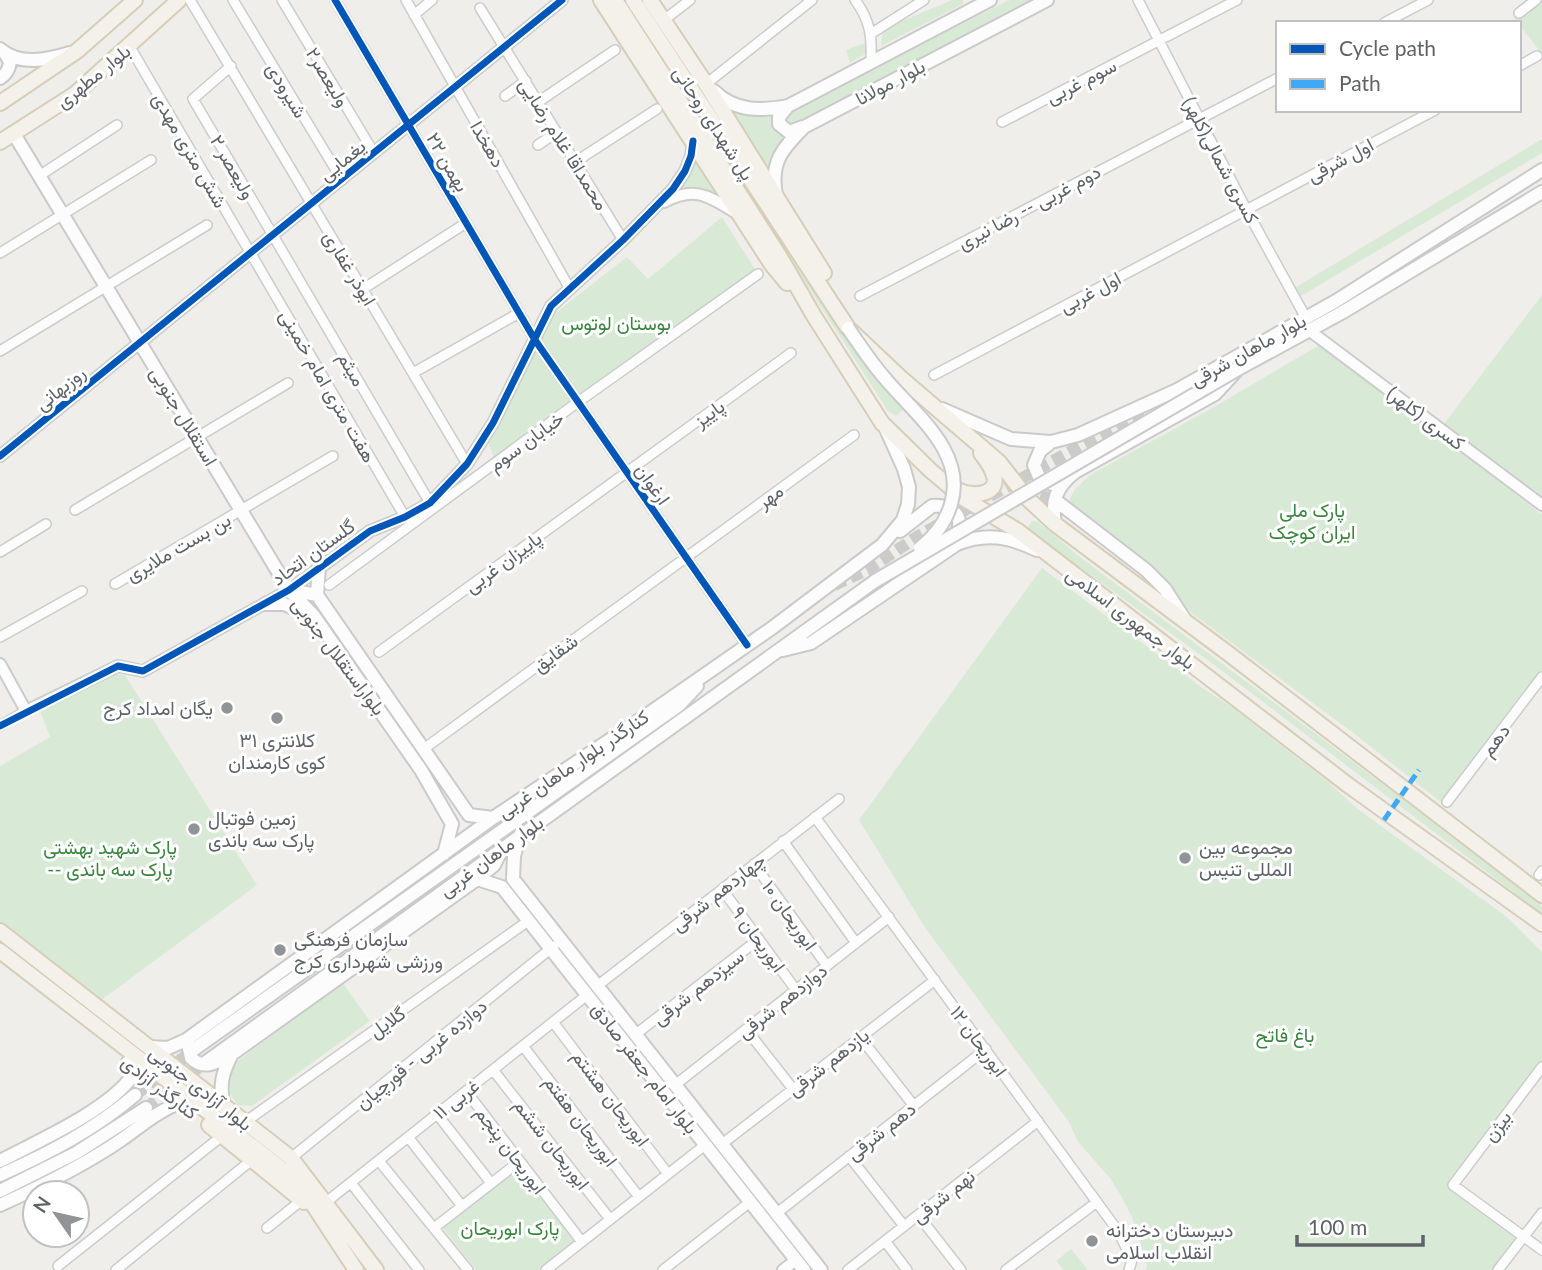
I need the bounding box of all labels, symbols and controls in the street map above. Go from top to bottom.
legend [1276,21,1521,112]
text: Cycle path [1339,35,1436,60]
street label: بلوار مطهری [51,39,135,113]
street label: ولیعصر۲ [301,43,355,111]
street label: سوم غربی [1042,53,1121,110]
street label: بلوار مولانا [851,54,929,110]
street label: شیرودی [261,58,313,122]
street label: پل شهدای روحانی [666,61,760,186]
text: Path [1339,70,1381,95]
street label: محمداقا غلام رضایی [513,74,614,215]
street label: شش متری مهدی [147,88,233,212]
street label: کسری شمالی(کلهر) [1178,92,1264,228]
street label: دهخدا [466,116,511,171]
street label: ۲۲ بهمن [421,128,475,196]
street label: ولیعصر ۲ [205,131,261,203]
street label: اول شرقی [1303,133,1377,187]
street label: یغمایی [314,134,370,186]
street label: دوم غربی -- رضا نیری [953,159,1105,256]
street label: ابوذر غفاری [318,226,382,310]
street label: اول غربی [1055,266,1125,318]
street label: هفت متری امام خمینی [274,305,382,467]
street label: بلوار ماهان شرقی [1186,308,1310,392]
park label: بوستان لوتوس [561,311,671,335]
street label: میثم [332,347,371,391]
street label: روزبهانی [30,360,90,416]
street label: استقلال جنوبی [145,362,223,470]
street label: کسری (کلهر) [1382,381,1470,455]
street label: پاییز [688,394,730,434]
street label: خیابان سوم [483,406,569,477]
street label: ارغوان [630,459,676,509]
street label: مهر [751,478,788,514]
park label: پارک ملی ایران کوچک [1269,498,1355,546]
street label: بن بست ملایری [121,507,235,587]
street label: گلستان اتحاد [266,514,359,590]
street label: پاییزان غربی [460,526,547,600]
street label: بلوار جمهوری اسلامی [1062,562,1200,674]
street label: بلواراستقلال جنوبی [287,592,391,720]
street label: شقایق [528,629,582,677]
place label: یگان امداد کرج [103,696,213,721]
marker: یگان امداد کرج [219,700,235,716]
street label: کنارگذر بلوار ماهان غربی [493,704,653,824]
marker: کلانتری ۳۱ کوی کارمندان [269,710,285,726]
street label: دهم [1475,719,1516,762]
place label: کلانتری ۳۱ کوی کارمندان [228,728,326,774]
place label: زمین فوتبال پارک سه باندی [208,806,314,854]
street label: بلوار ماهان غربی [434,810,548,902]
marker: زمین فوتبال پارک سه باندی [186,821,202,837]
park label: پارک شهید بهشتی -- پارک سه باندی [43,835,177,883]
place label: مجموعه بین المللی تنیس [1199,835,1293,881]
street label: چهاردهم شرقی [666,848,771,938]
marker: مجموعه بین المللی تنیس [1177,850,1193,866]
street label: ابوریحان ۱۰ [757,875,823,955]
street label: ابوریحان ۹ [727,901,791,977]
place label: سازمان فرهنگی ورزشی شهرداری کرج [294,927,443,974]
marker: سازمان فرهنگی ورزشی شهرداری کرج [272,942,288,958]
street label: سیزدهم شرقی [647,944,749,1031]
street label: دوازدهم شرقی [732,958,833,1045]
street label: دوازده غربی - قورچیان [350,993,493,1116]
street label: بلوار امام جعفر صادق [586,998,704,1139]
street label: گلایل [364,1001,410,1043]
street label: ابوریحان ۱۲ [945,1001,1013,1081]
street label: یازدهم شرقی [782,1023,874,1102]
park label: باغ فاتح [1256,1023,1314,1049]
street label: بلوار آزادی جنوبی [145,1040,257,1136]
street label: ابوریحان هشتم [566,1045,655,1152]
street label: کنارگذر آزادی [117,1050,203,1124]
street label: ابوریحان هفتم [538,1071,623,1172]
street label: ۱۱ غربی [428,1073,484,1125]
street label: ابوریحان ششم [508,1093,595,1195]
street label: دهم شرقی [842,1097,921,1166]
street label: ابوریحان پنجم [469,1101,552,1200]
street label: بیژن [1478,1106,1516,1146]
street label: نهم شرقی [907,1164,980,1229]
north arrow [21,1179,91,1249]
text: N [28,1192,55,1217]
scale bar [1297,1204,1423,1248]
text: 100 m [1308,1214,1367,1239]
park label: پارک ابوریحان [461,1216,559,1242]
place label: دبیرستان دخترانه انقلاب اسلامی [1106,1218,1233,1264]
marker: دبیرستان دخترانه انقلاب اسلامی [1084,1233,1100,1249]

